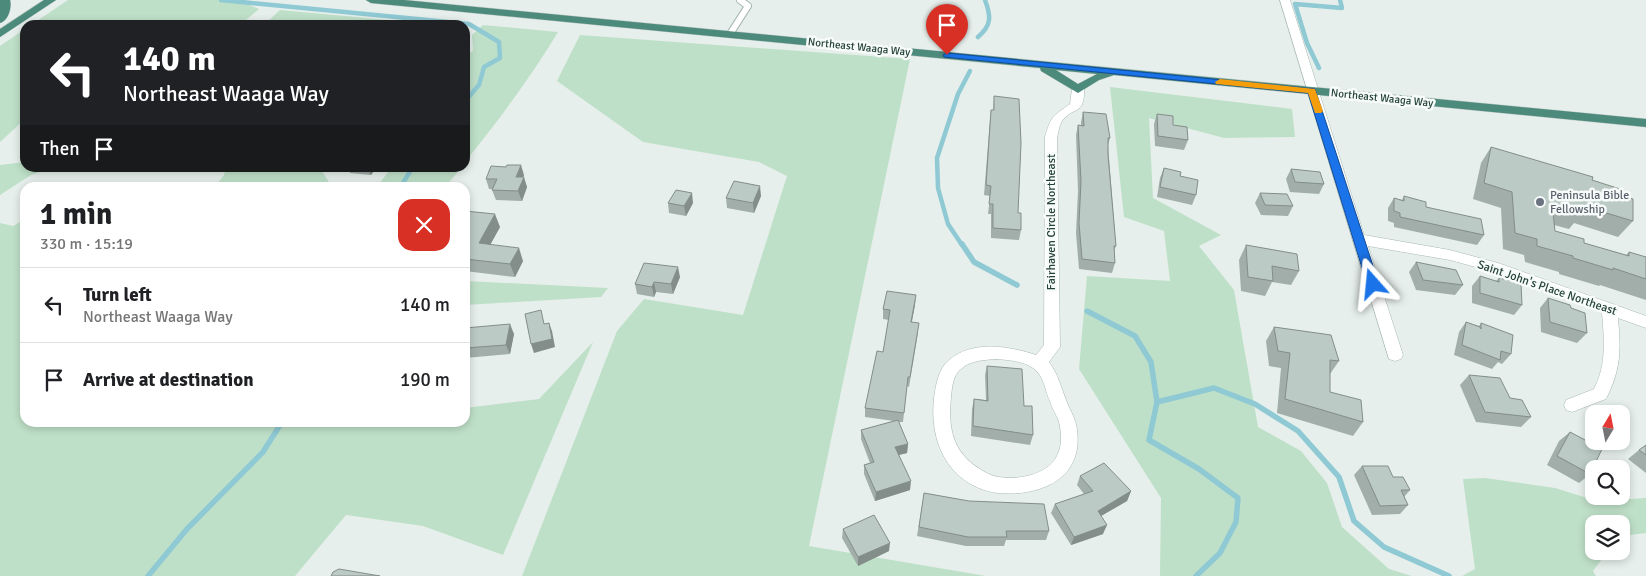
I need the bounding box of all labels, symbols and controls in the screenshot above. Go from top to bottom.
pin [926,4,968,55]
icon: arrive [933,11,961,39]
street label: Northeast Waaga Way [807,35,912,59]
text: 140 m [123,37,216,80]
icon: left [40,40,105,105]
text: Northeast Waaga Way [123,80,329,107]
street label: Northeast Waaga Way [1330,86,1435,110]
icon: arrive [90,135,118,163]
text: Then [40,137,80,161]
street label: Fairhaven Circle Northeast [1044,154,1059,290]
place label: Peninsula Bible Fellowship [1550,188,1629,217]
text: 1 min [40,196,112,233]
marker: Peninsula Bible Fellowship [1534,196,1546,208]
button: close [398,199,450,251]
text: 330 m · 15:19 [40,234,133,254]
position arrow [1346,257,1398,309]
street label: Saint John's Place Northeast [1475,257,1619,319]
text: Turn left [83,283,152,307]
icon: left [40,291,68,319]
text: 140 m [400,293,450,317]
text: Northeast Waaga Way [83,307,233,327]
icon: arrive [40,366,68,394]
text: Arrive at destination [83,368,254,392]
text: 190 m [400,368,450,392]
north arrow [1585,405,1630,450]
map controls [1585,405,1630,560]
button: search [1585,460,1630,505]
button: layers [1585,515,1630,560]

